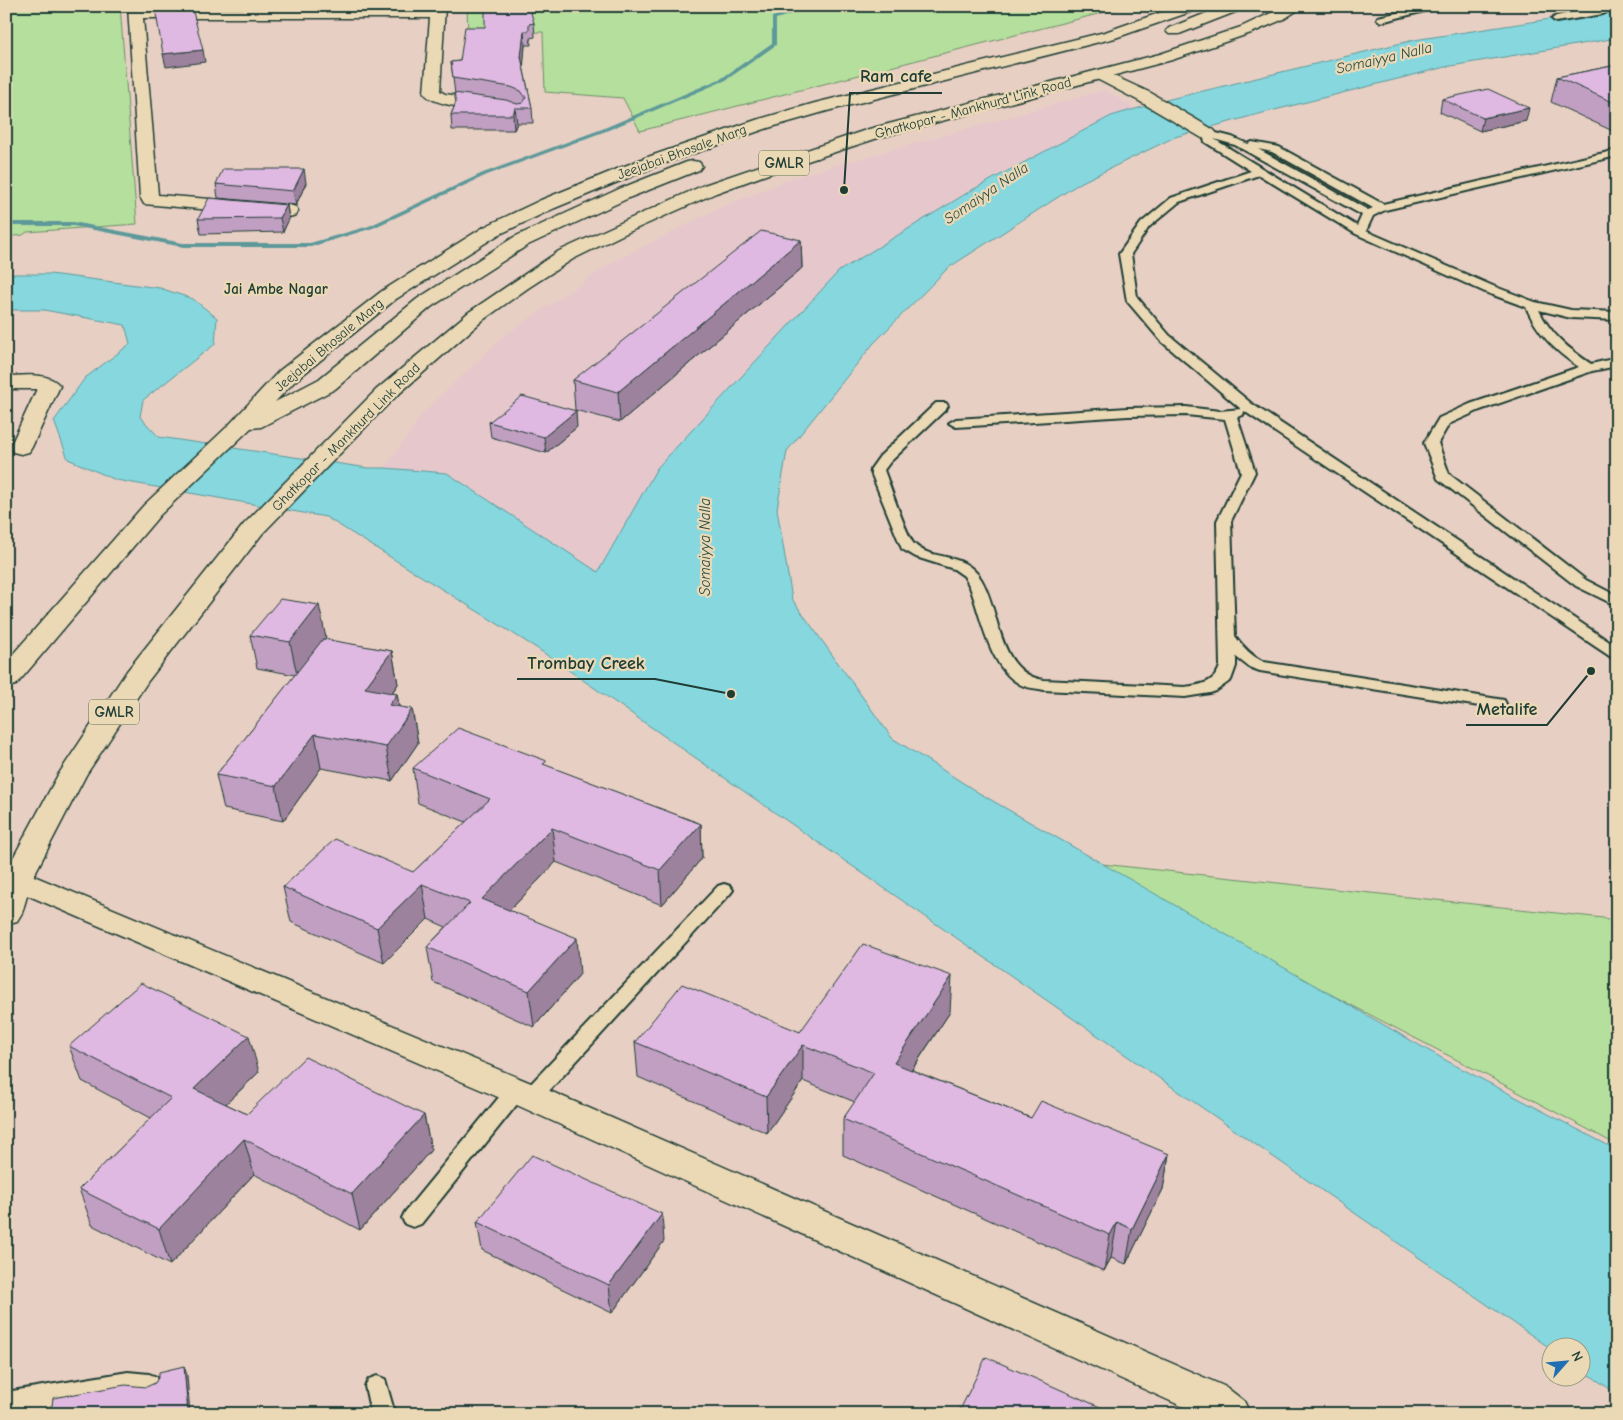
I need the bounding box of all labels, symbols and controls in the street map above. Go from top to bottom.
water label: Somaiyya Nalla [1334,38,1434,78]
callout: Ram cafe [850,60,942,93]
text: Ram cafe [860,66,932,87]
street label: Ghatkopar - Mankhurd Link Road [873,74,1073,142]
street label: Jeejabai Bhosale Marg [615,121,749,183]
road number: GMLR [759,150,809,176]
water label: Somaiyya Nalla [940,158,1032,228]
district label: Jai Ambe Nagar [224,280,328,298]
street label: Jeejabai Bhosale Marg [271,295,387,395]
street label: Ghatkopar - Mankhurd Link Road [268,359,424,515]
water label: Somaiyya Nalla [696,498,714,596]
callout: Trombay Creek [517,646,655,679]
text: Trombay Creek [527,653,645,674]
callout: Metalife [1466,692,1547,725]
text: Metalife [1477,699,1538,720]
road number: GMLR [89,700,139,724]
north arrow [1540,1338,1590,1388]
text: N [1567,1348,1587,1364]

